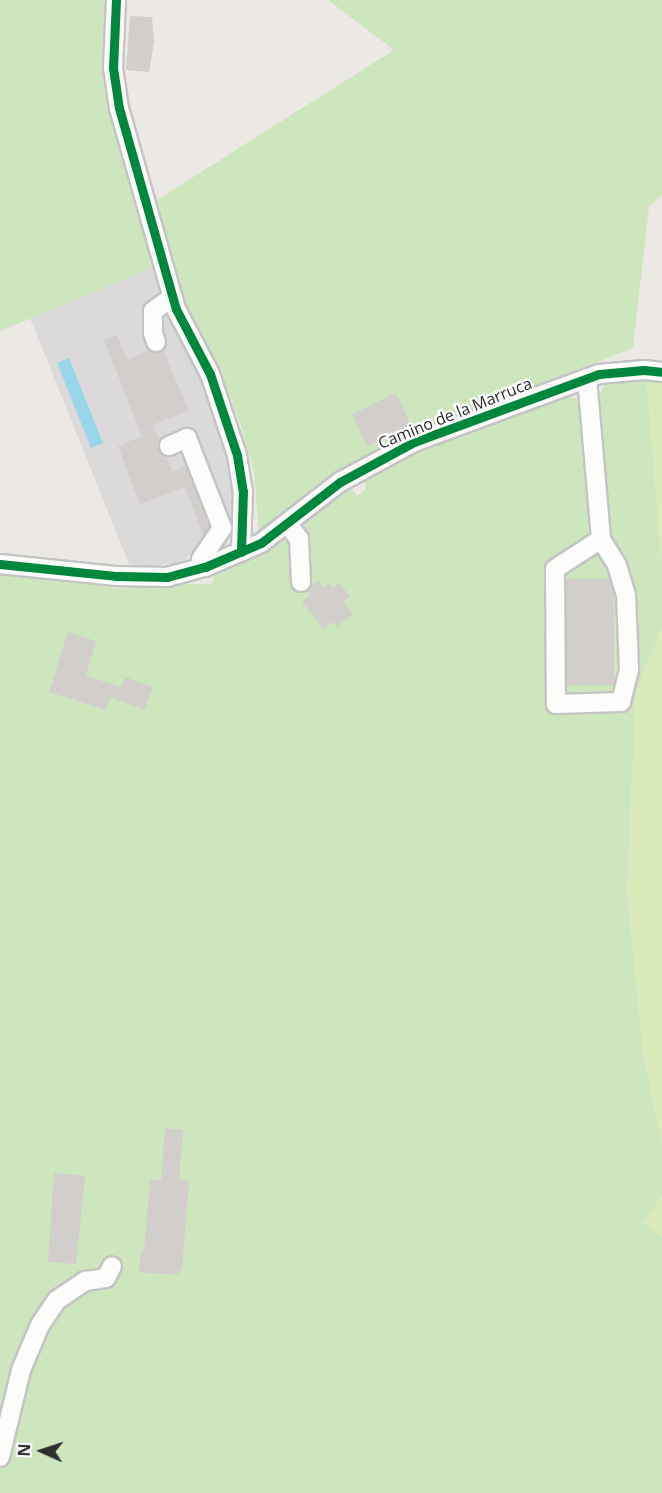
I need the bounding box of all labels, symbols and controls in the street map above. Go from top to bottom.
street label: Camino de la Marruca [375,373,535,453]
north arrow [12,1421,72,1481]
text: N [13,1443,35,1457]

